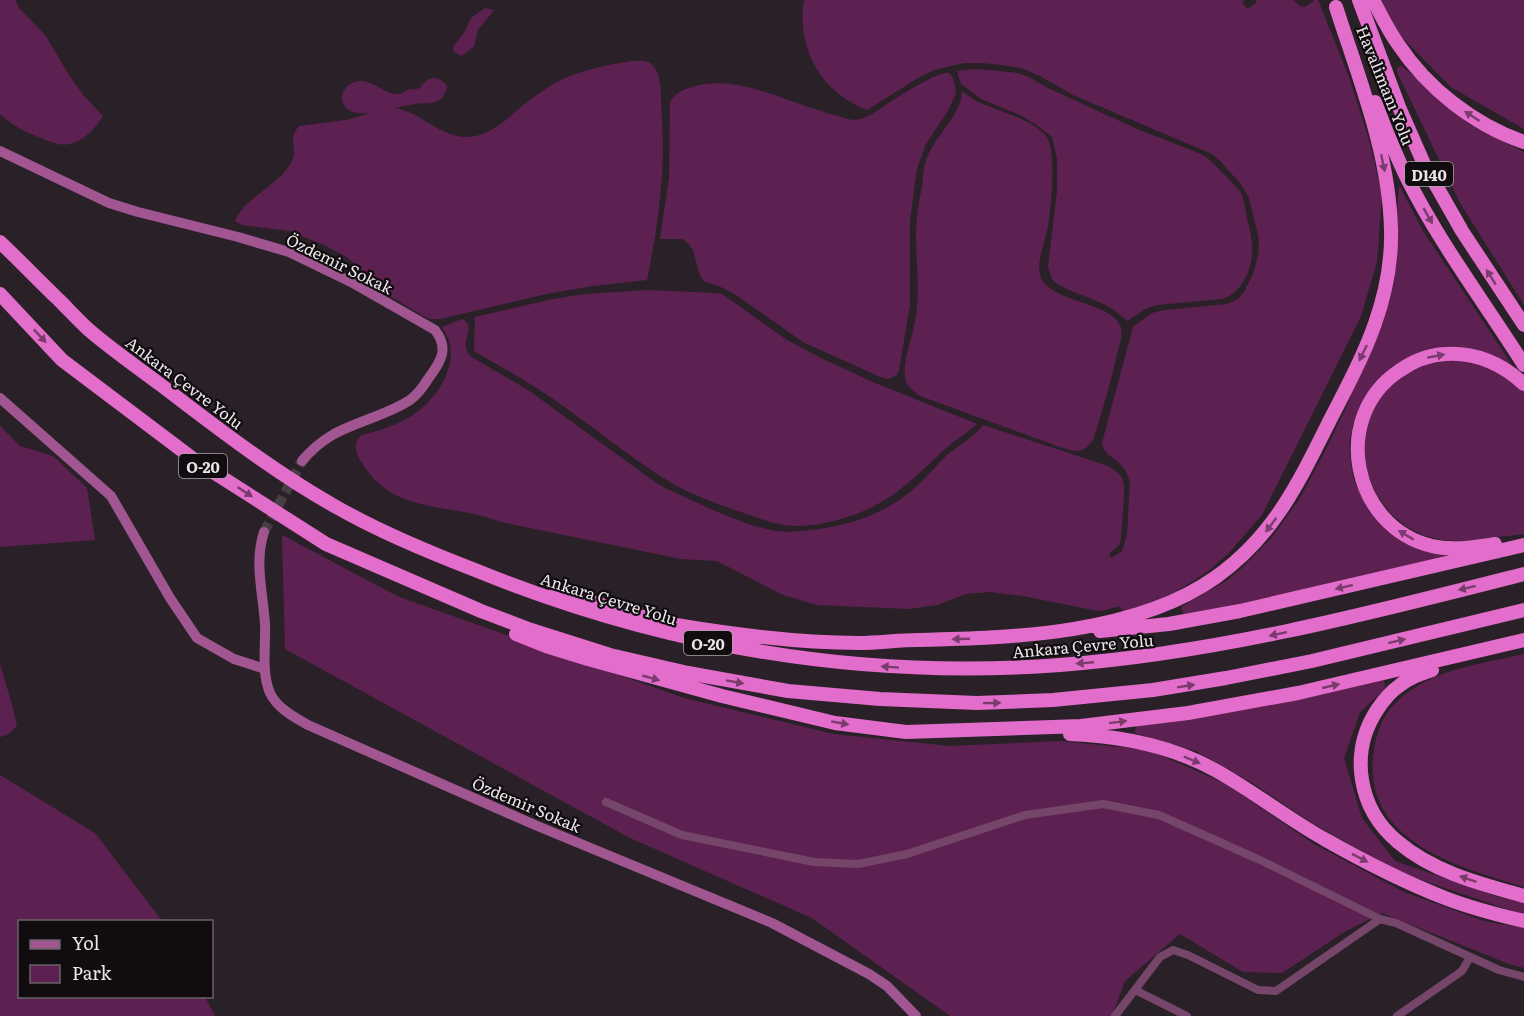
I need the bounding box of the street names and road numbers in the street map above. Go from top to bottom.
street label: Havalimanı Yolu [1351,22,1421,148]
road number: D140 [1405,162,1453,186]
street label: Özdemir Sokak [283,227,398,299]
street label: Ankara Çevre Yolu [121,330,249,434]
road number: O-20 [179,454,227,478]
street label: Ankara Çevre Yolu [538,566,680,630]
street label: Ankara Çevre Yolu [1011,627,1155,663]
road number: O-20 [684,631,732,655]
street label: Özdemir Sokak [469,770,585,838]

